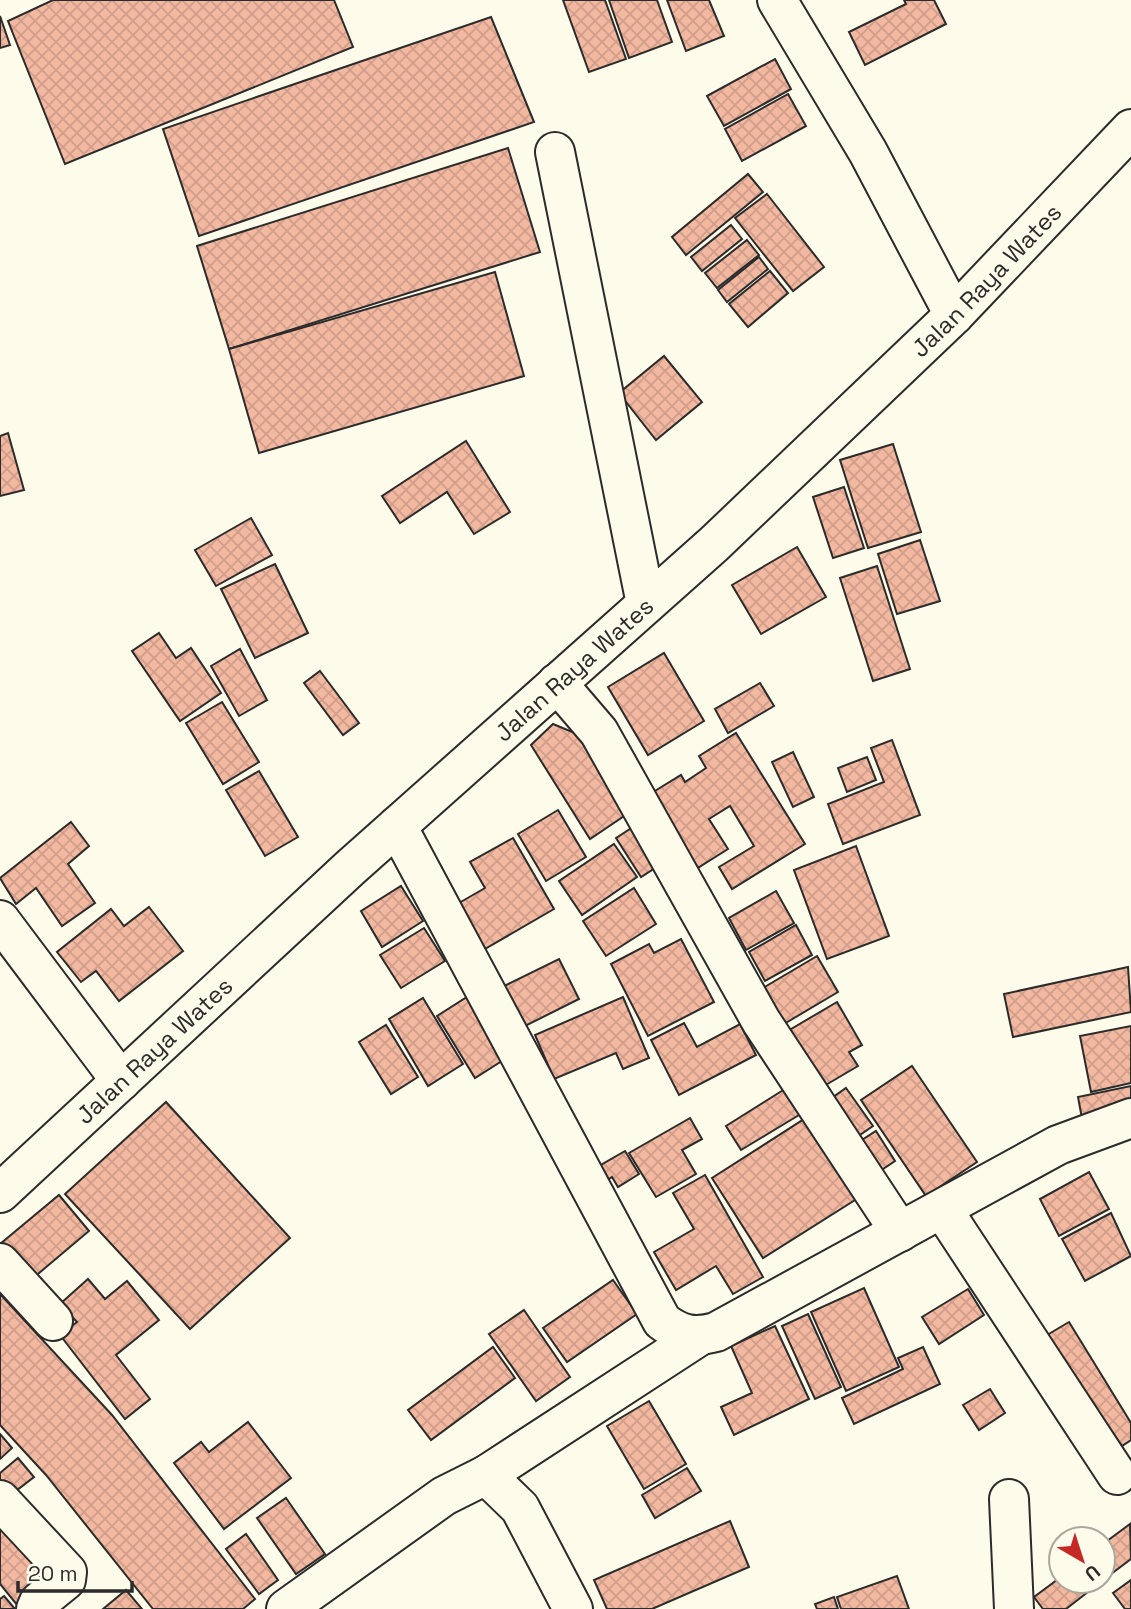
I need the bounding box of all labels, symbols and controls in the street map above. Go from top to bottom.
street label: Jalan Raya Wates [904,197,1068,363]
street label: Jalan Raya Wates [488,590,660,748]
street label: Jalan Raya Wates [69,970,239,1130]
north arrow [1047,1525,1117,1595]
scale bar [18,1550,131,1594]
text: U [1080,1559,1105,1587]
text: 20 m [28,1560,78,1587]

